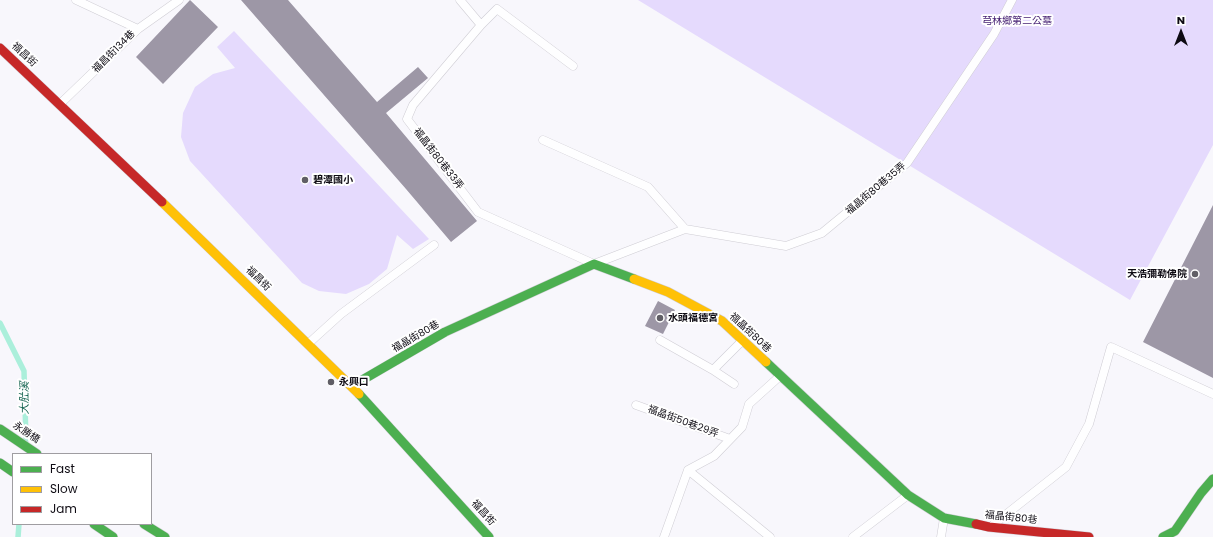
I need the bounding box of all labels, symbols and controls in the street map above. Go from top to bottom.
north arrow [1161,12,1201,52]
text: N [1177,12,1185,28]
park label: 芎林鄉第二公墓 [982,15,1052,27]
street label: 福昌街134巷 [90,28,138,76]
street label: 福昌街 [9,40,39,70]
street label: 福晶街80巷33弄 [410,126,466,192]
street label: 福晶街80巷35弄 [844,160,908,218]
place label: 碧潭國小 [313,174,353,186]
marker: 碧潭國小 [300,175,310,185]
street label: 福昌街 [243,264,273,294]
place label: 天浩彌勒佛院 [1127,268,1187,280]
marker: 天浩彌勒佛院 [1190,269,1200,279]
street label: 福晶街80巷 [727,311,773,355]
place label: 水頭福德宮 [668,312,718,324]
marker: 水頭福德宮 [655,313,665,323]
street label: 福晶街80巷 [390,319,442,355]
place label: 永興口 [339,376,369,388]
marker: 永興口 [326,377,336,387]
water label: 大肚溪 [18,382,32,414]
street label: 福晶街50巷29弄 [646,404,720,440]
street label: 永勝橋 [10,420,42,446]
legend [12,453,152,525]
text: Fast [50,460,75,477]
text: Slow [50,480,78,497]
street label: 福昌街 [469,498,497,528]
text: Jam [50,500,77,517]
street label: 福晶街80巷 [984,509,1038,527]

